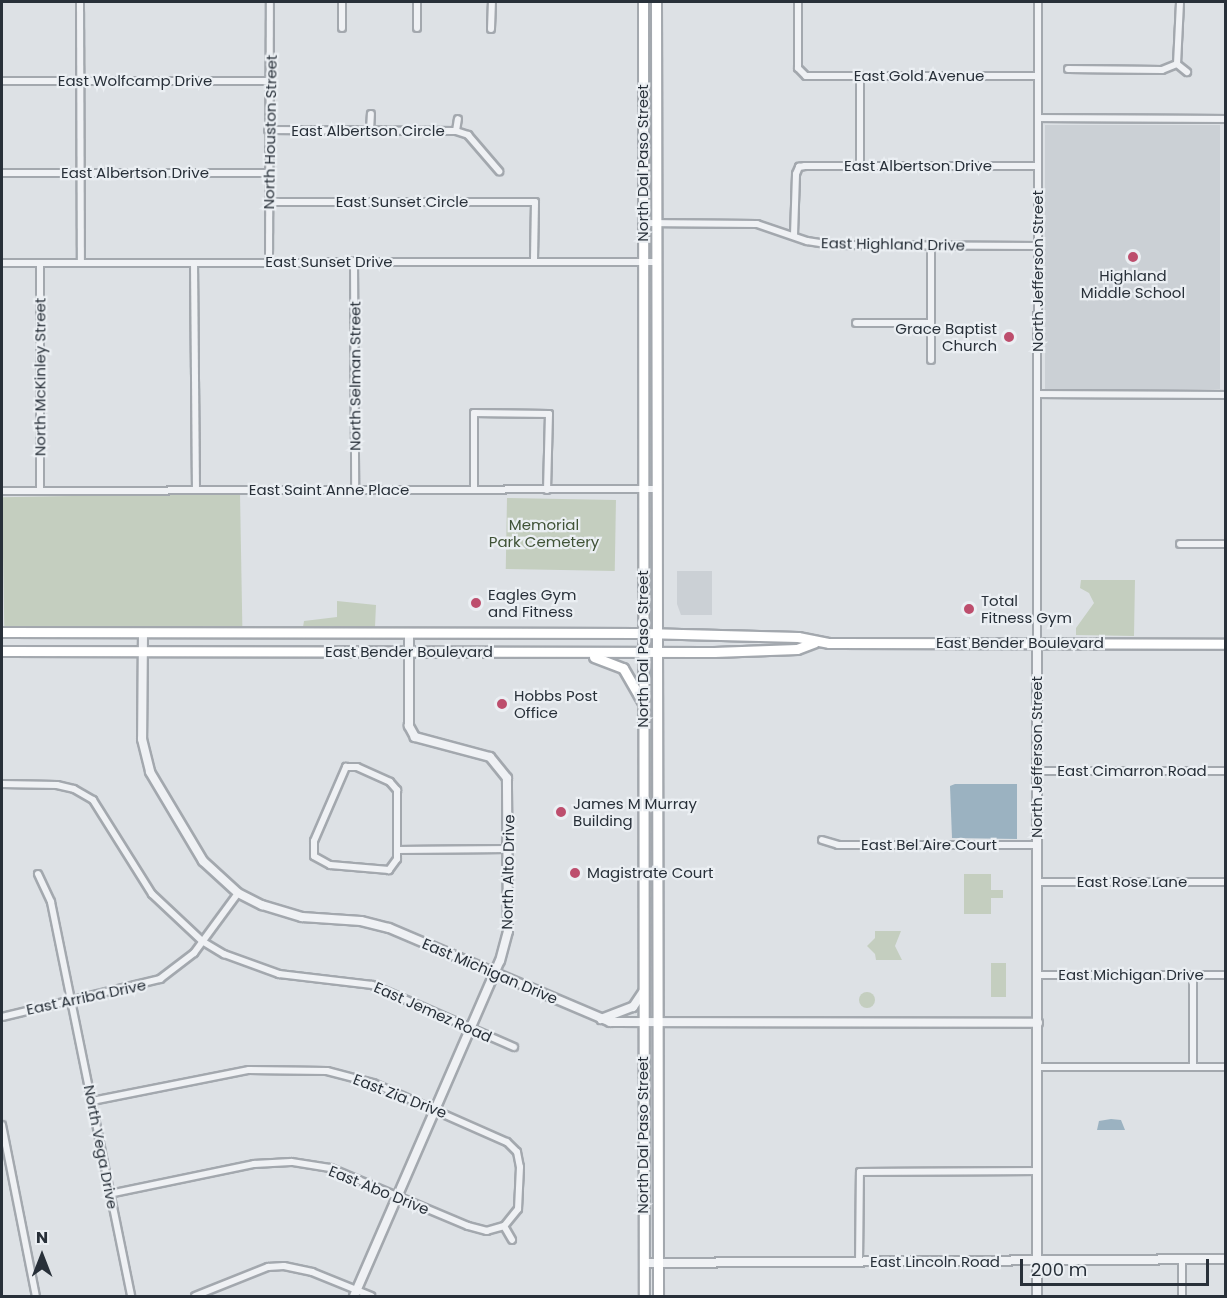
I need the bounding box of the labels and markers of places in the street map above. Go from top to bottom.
marker: Highland Middle School [1126,250,1140,264]
place label: Highland Middle School [1081,266,1185,301]
place label: Grace Baptist Church [895,319,997,354]
marker: Grace Baptist Church [1002,330,1016,344]
place label: Eagles Gym and Fitness [488,585,576,620]
place label: Total Fitness Gym [981,591,1072,626]
marker: Eagles Gym and Fitness [469,596,483,610]
marker: Total Fitness Gym [962,602,976,616]
place label: Hobbs Post Office [514,686,598,721]
marker: Hobbs Post Office [495,697,509,711]
place label: James M Murray Building [573,794,697,829]
marker: James M Murray Building [554,805,568,819]
place label: Magistrate Court [587,864,714,882]
marker: Magistrate Court [568,866,582,880]

